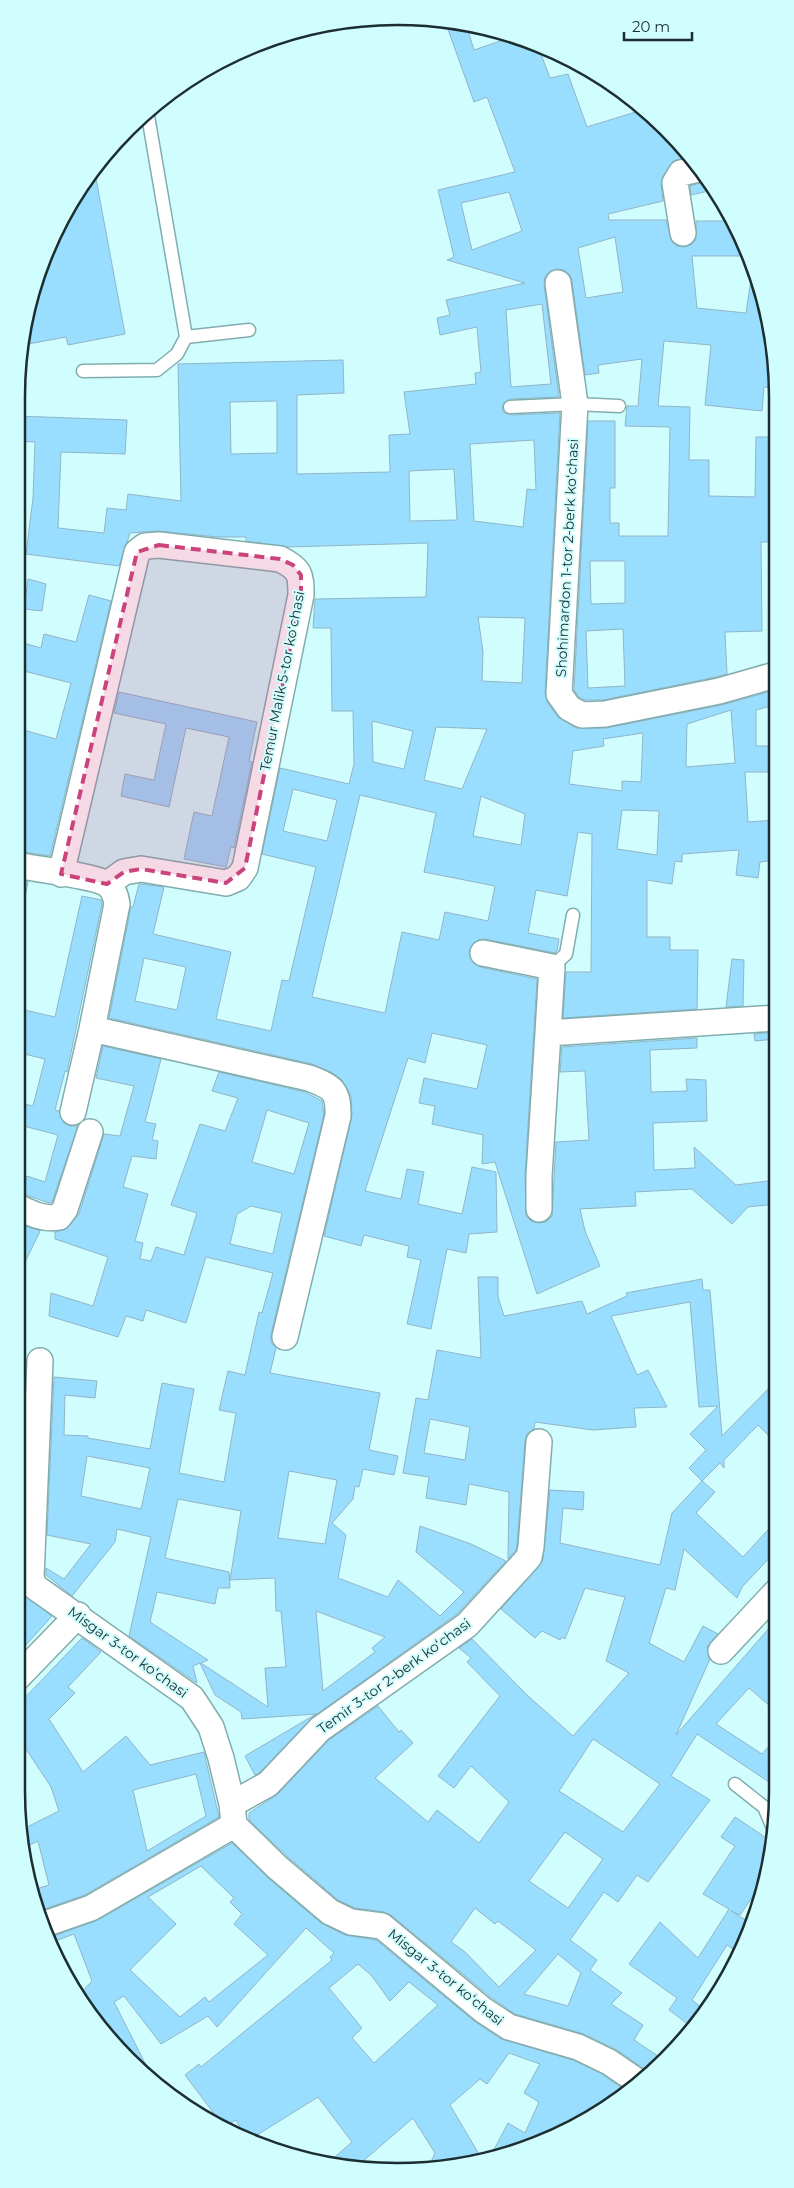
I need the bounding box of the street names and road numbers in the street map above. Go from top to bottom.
street label: Shohimardon 1-tor 2-berk koʻchasi [552,438,582,678]
street label: Temur Malik 5-tor koʻchasi [256,589,308,773]
street label: Misgar 3-tor koʻchasi [64,1602,192,1702]
street label: Temir 3-tor 2-berk koʻchasi [314,1614,474,1738]
street label: Misgar 3-tor koʻchasi [384,1925,508,2029]

